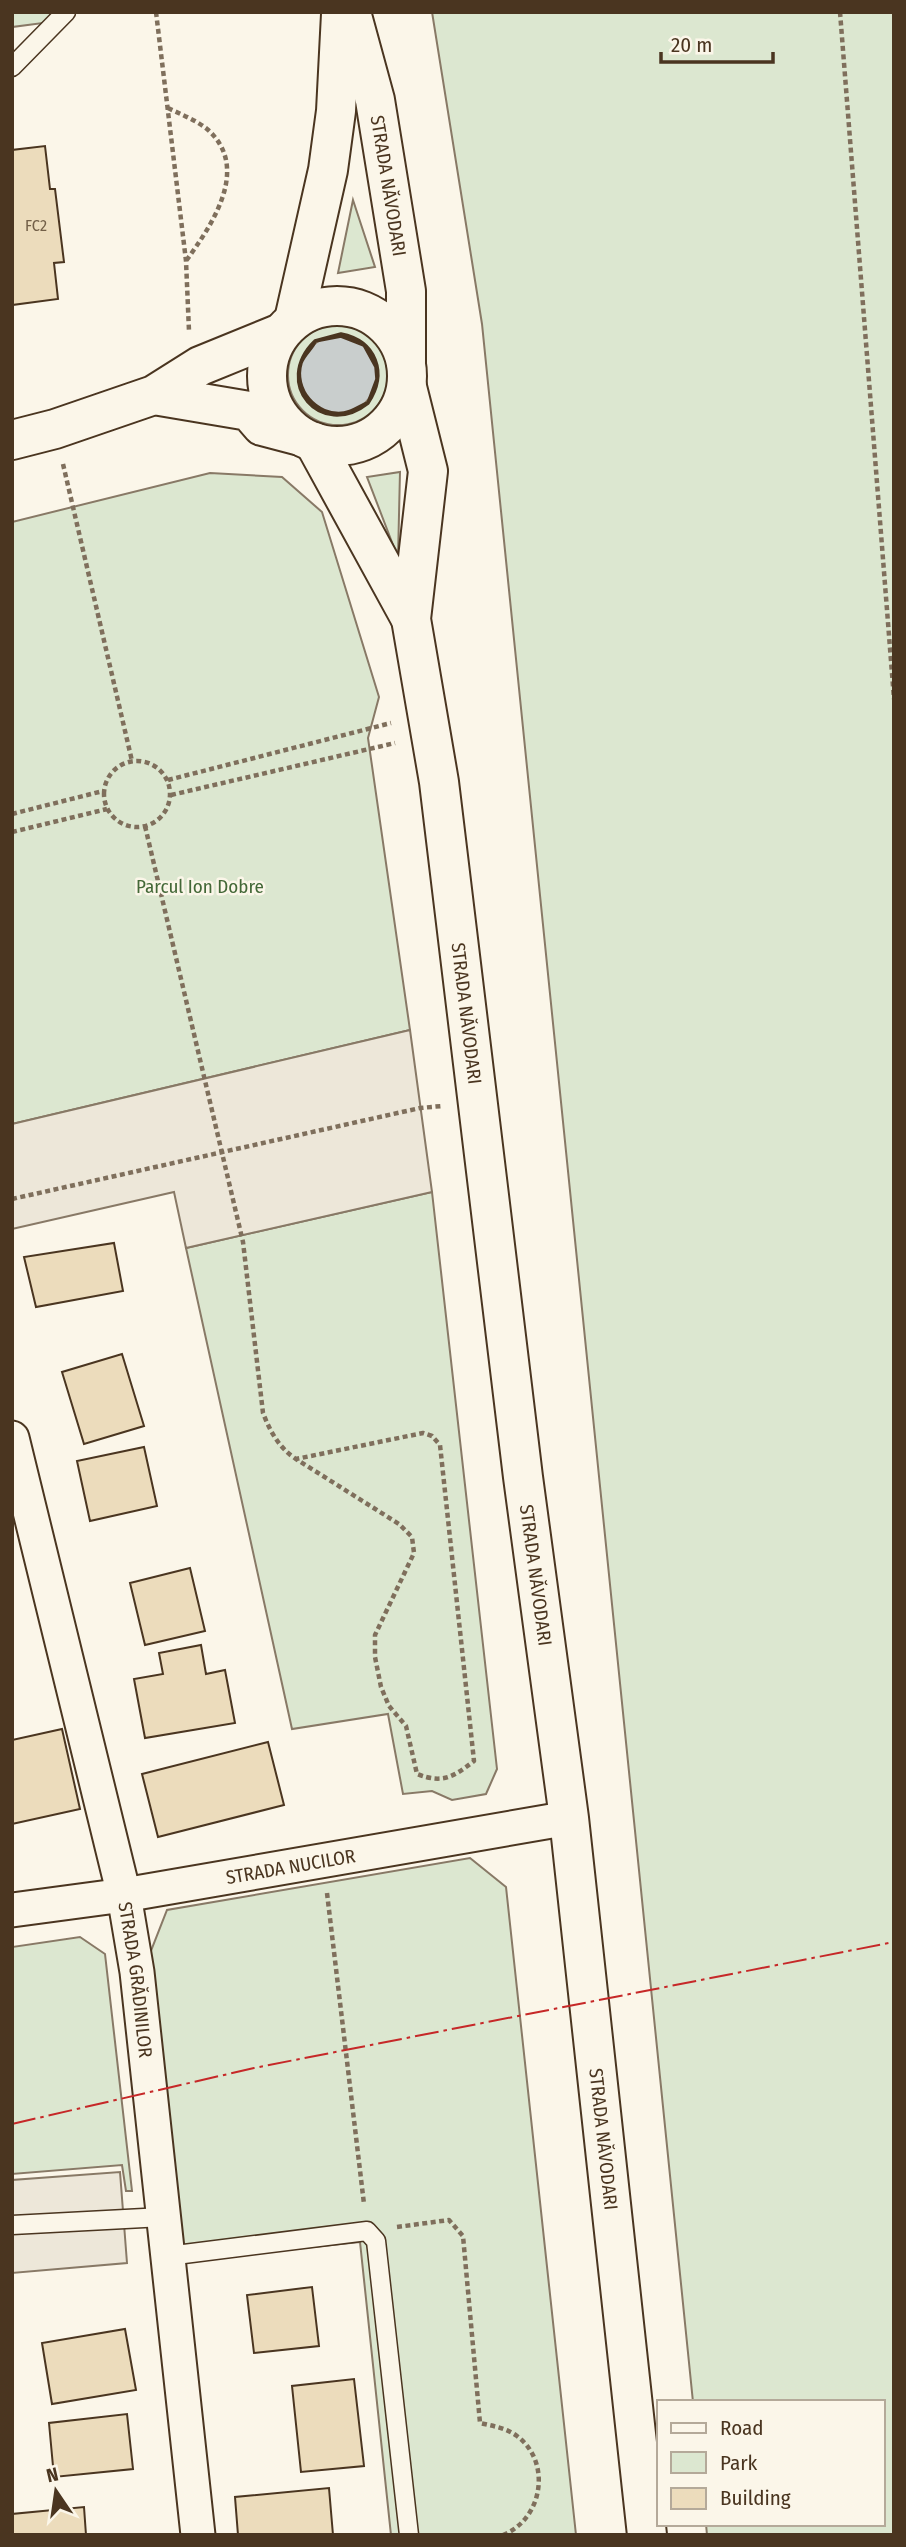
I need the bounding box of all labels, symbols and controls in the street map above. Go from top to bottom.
scale bar [661,21,773,65]
text: 20 m [671,32,712,58]
street label: STRADA NĂVODARI [366,113,412,258]
house number: FC2 [25,216,47,235]
park label: Parcul Ion Dobre [136,875,264,898]
street label: STRADA NĂVODARI [447,941,487,1085]
street label: STRADA NĂVODARI [515,1503,557,1647]
street label: STRADA NUCILOR [224,1844,357,1889]
street label: STRADA GRĂDINILOR [114,1900,158,2059]
street label: STRADA NĂVODARI [585,2067,623,2211]
legend [657,2400,885,2526]
text: Road [720,2415,764,2441]
text: Park [720,2450,758,2476]
north arrow [21,2456,91,2526]
text: N [44,2462,60,2487]
text: Building [720,2485,791,2511]

